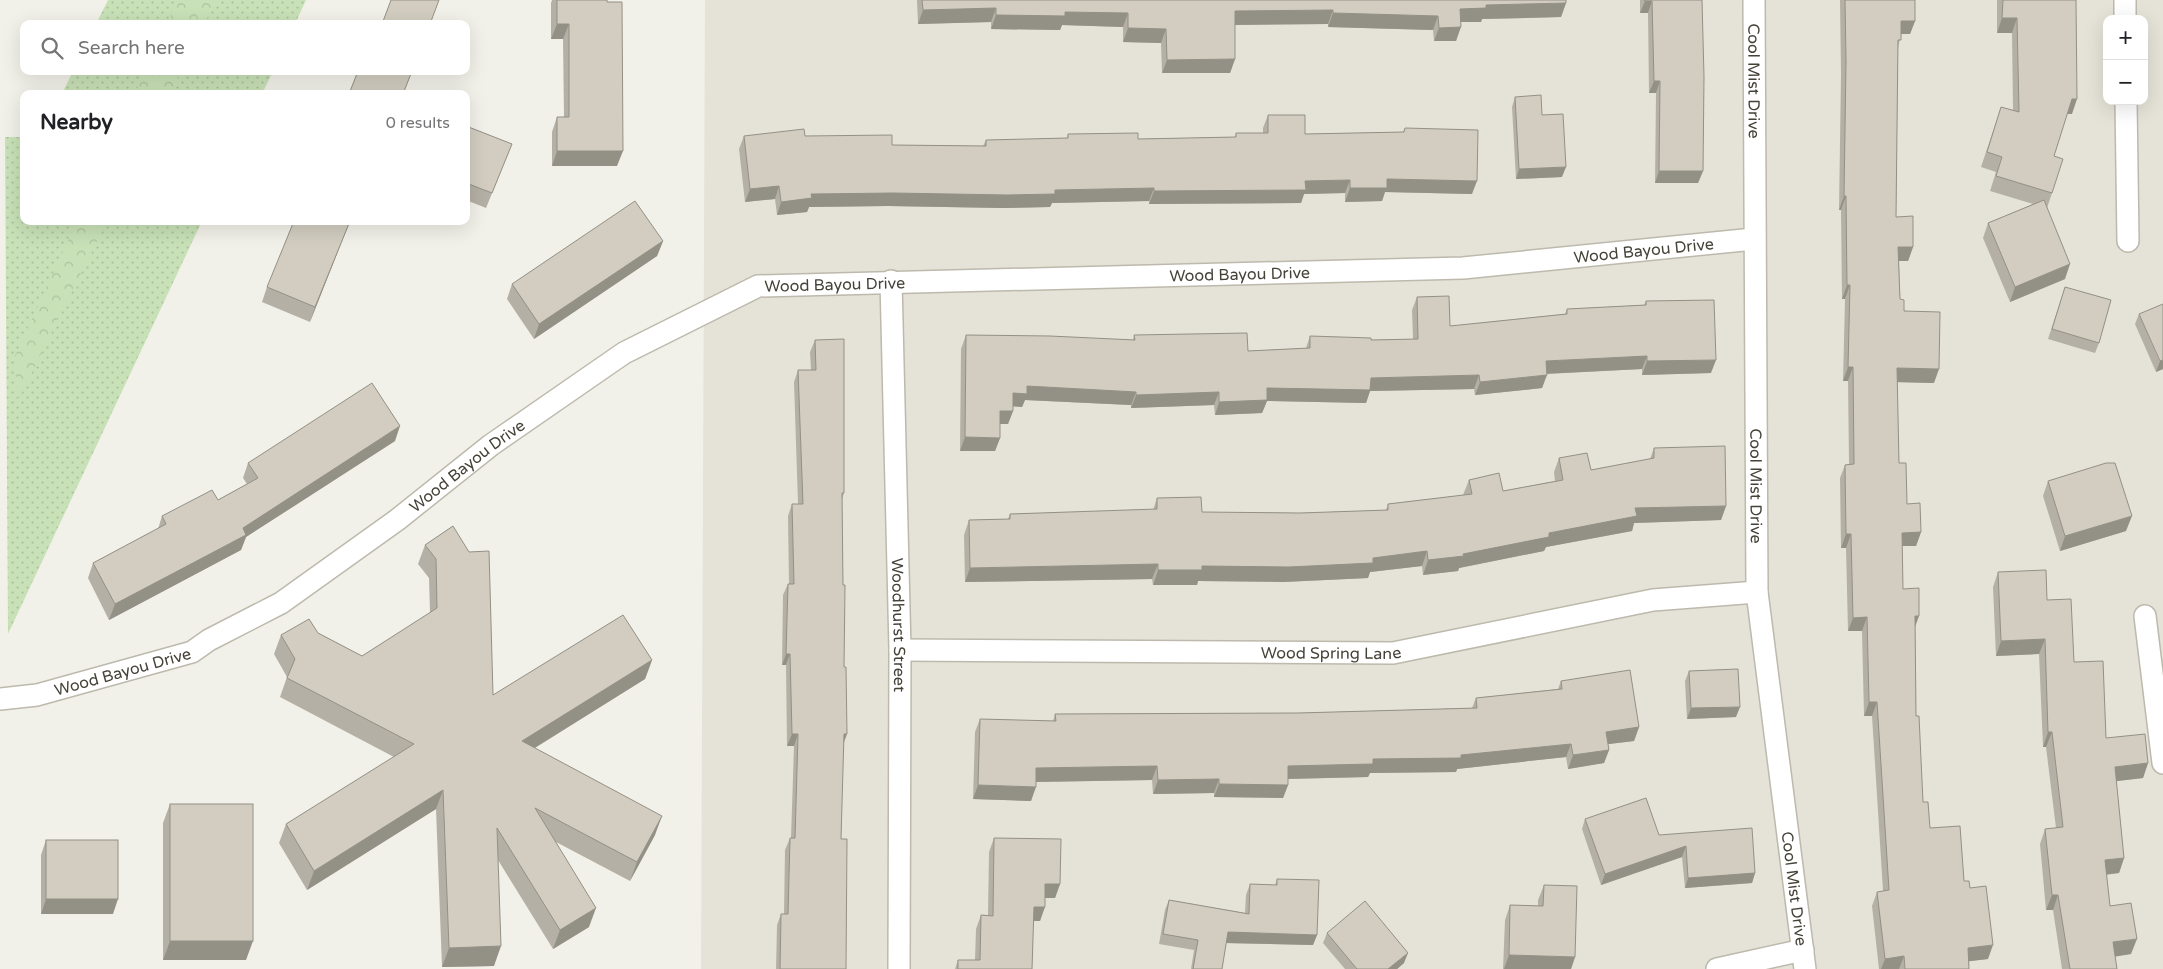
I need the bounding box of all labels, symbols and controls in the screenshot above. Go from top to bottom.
map controls [2103,15,2148,105]
button: + [2103,15,2148,60]
search box [20,20,470,75]
street label: Cool Mist Drive [1743,23,1764,139]
icon: search [38,34,66,62]
text: Search here [78,37,185,59]
button: − [2103,60,2148,105]
text: Nearby [40,110,113,135]
text: 0 results [386,113,450,133]
street label: Wood Bayou Drive [1573,234,1715,268]
street label: Wood Bayou Drive [1169,263,1310,286]
street label: Wood Bayou Drive [764,273,905,297]
street label: Wood Bayou Drive [406,416,529,517]
street label: Cool Mist Drive [1745,428,1766,544]
street label: Woodhurst Street [887,558,909,692]
street label: Wood Spring Lane [1261,643,1403,664]
street label: Wood Bayou Drive [52,644,193,701]
street label: Cool Mist Drive [1777,830,1811,947]

